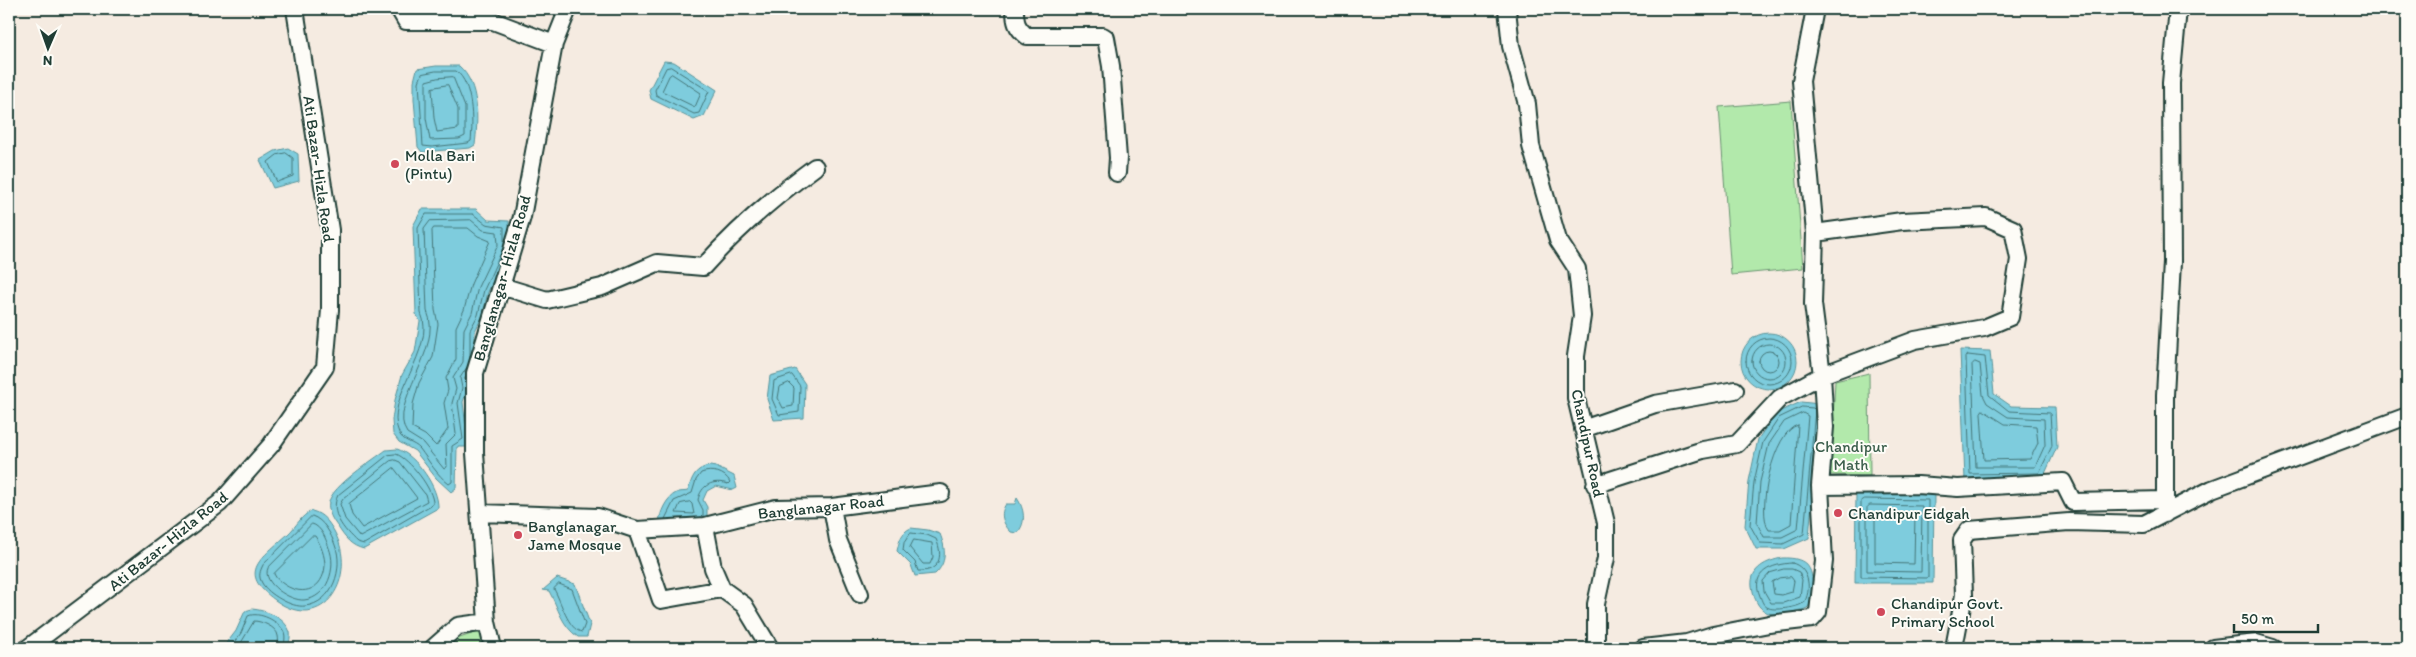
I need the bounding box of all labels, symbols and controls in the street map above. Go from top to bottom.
north arrow [22,22,72,72]
text: N [43,52,53,69]
street label: Ati Bazar- Hizla Road [299,94,339,244]
place label: Molla Bari (Pintu) [405,146,475,183]
marker: Molla Bari (Pintu) [389,158,401,170]
street label: Banglanagar- Hizla Road [469,192,535,363]
street label: Chandipur Road [1567,387,1609,499]
park label: Chandipur Math [1815,437,1887,474]
street label: Ati Bazar- Hizla Road [105,487,232,595]
street label: Banglanagar Road [757,491,885,523]
place label: Chandipur Eidgah [1848,504,1969,523]
marker: Chandipur Eidgah [1832,507,1844,519]
place label: Banglanagar Jame Mosque [528,517,621,554]
marker: Banglanagar Jame Mosque [512,529,524,541]
place label: Chandipur Govt. Primary School [1891,594,2003,631]
scale bar [2234,602,2317,634]
marker: Chandipur Govt. Primary School [1875,606,1887,618]
text: 50 m [2241,610,2274,628]

